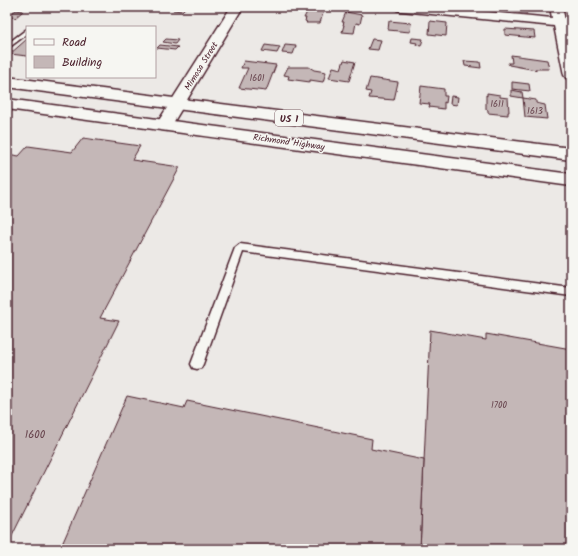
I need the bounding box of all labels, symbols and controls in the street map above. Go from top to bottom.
legend [26,26,156,78]
text: Road [62,33,87,52]
street label: Mimosa Street [180,39,223,94]
text: Building [62,53,102,72]
house number: 1601 [249,71,265,86]
house number: 1611 [490,97,504,112]
house number: 1613 [527,104,543,119]
road number: US 1 [275,110,303,126]
street label: Richmond Highway [252,130,326,155]
house number: 1700 [491,398,507,413]
house number: 1600 [25,426,46,444]

